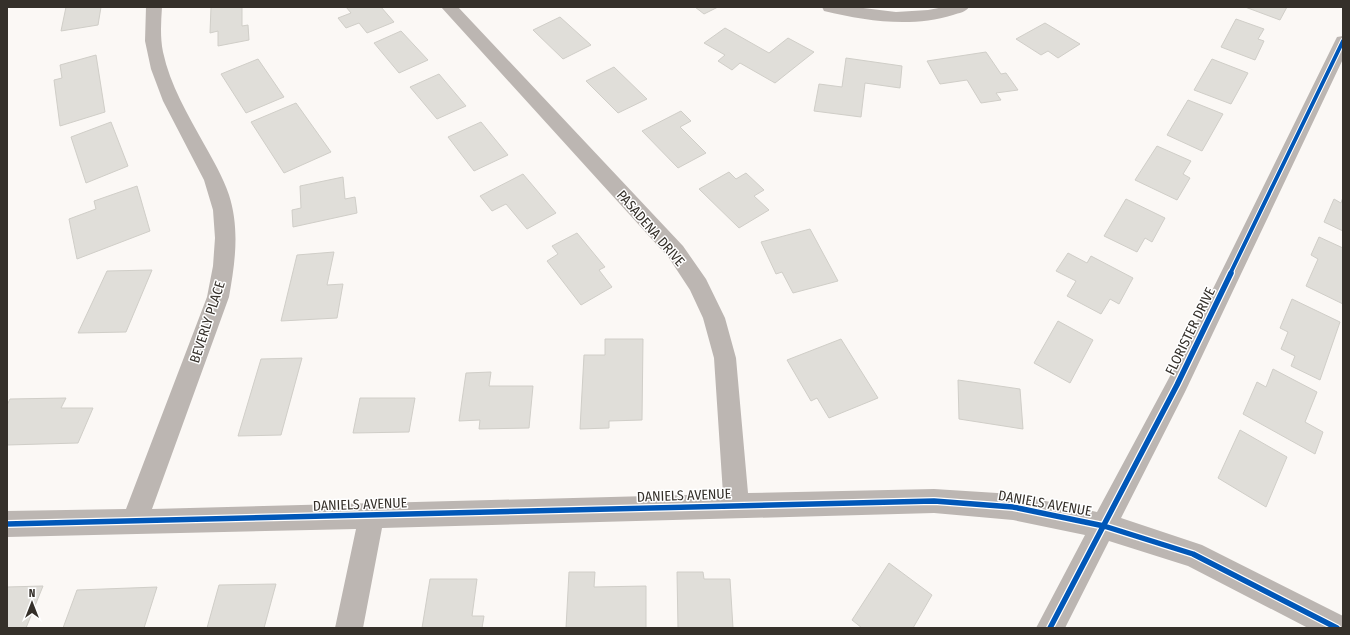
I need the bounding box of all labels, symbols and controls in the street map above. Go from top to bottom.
street label: PASADENA DRIVE [613,187,689,270]
street label: BEVERLY PLACE [186,279,229,365]
street label: FLORISTER DRIVE [1162,284,1219,378]
street label: DANIELS AVENUE [637,485,732,506]
street label: DANIELS AVENUE [997,487,1093,520]
street label: DANIELS AVENUE [313,494,408,515]
north arrow [12,583,52,623]
text: N [29,587,35,600]

